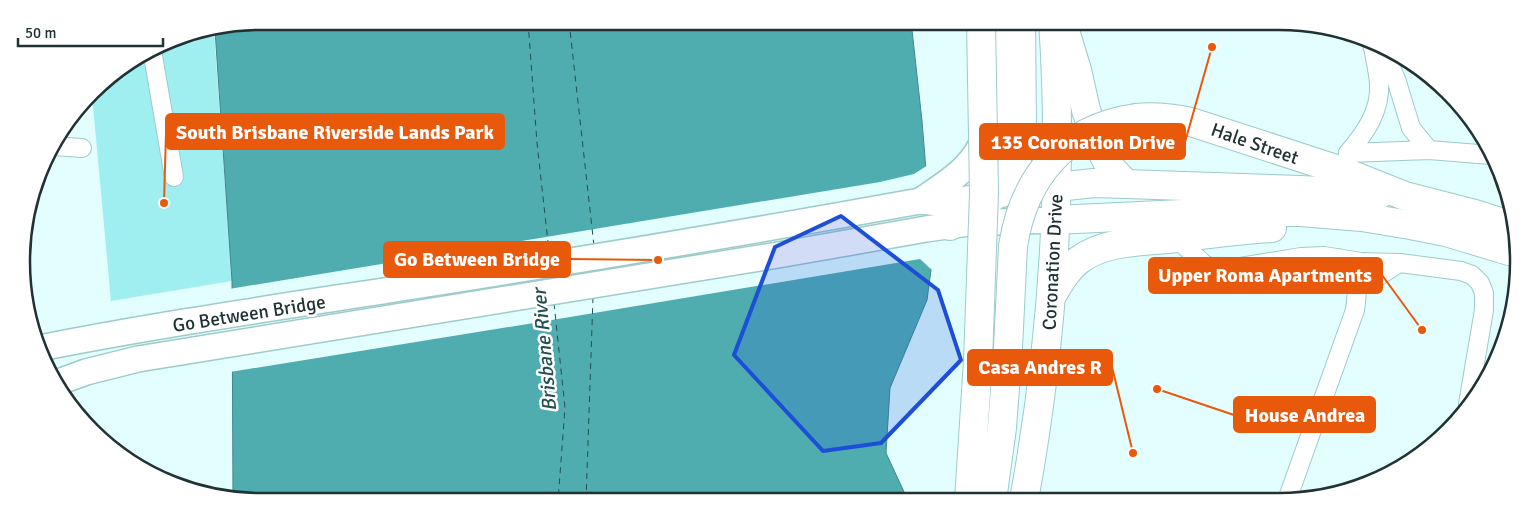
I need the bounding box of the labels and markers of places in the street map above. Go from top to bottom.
callout: South Brisbane Riverside Lands Park [166,114,504,149]
callout: 135 Coronation Drive [980,124,1185,159]
callout: Go Between Bridge [384,242,570,277]
callout: Upper Roma Apartments [1149,258,1382,293]
callout: Casa Andres R [968,350,1112,385]
callout: House Andrea [1234,397,1375,432]

